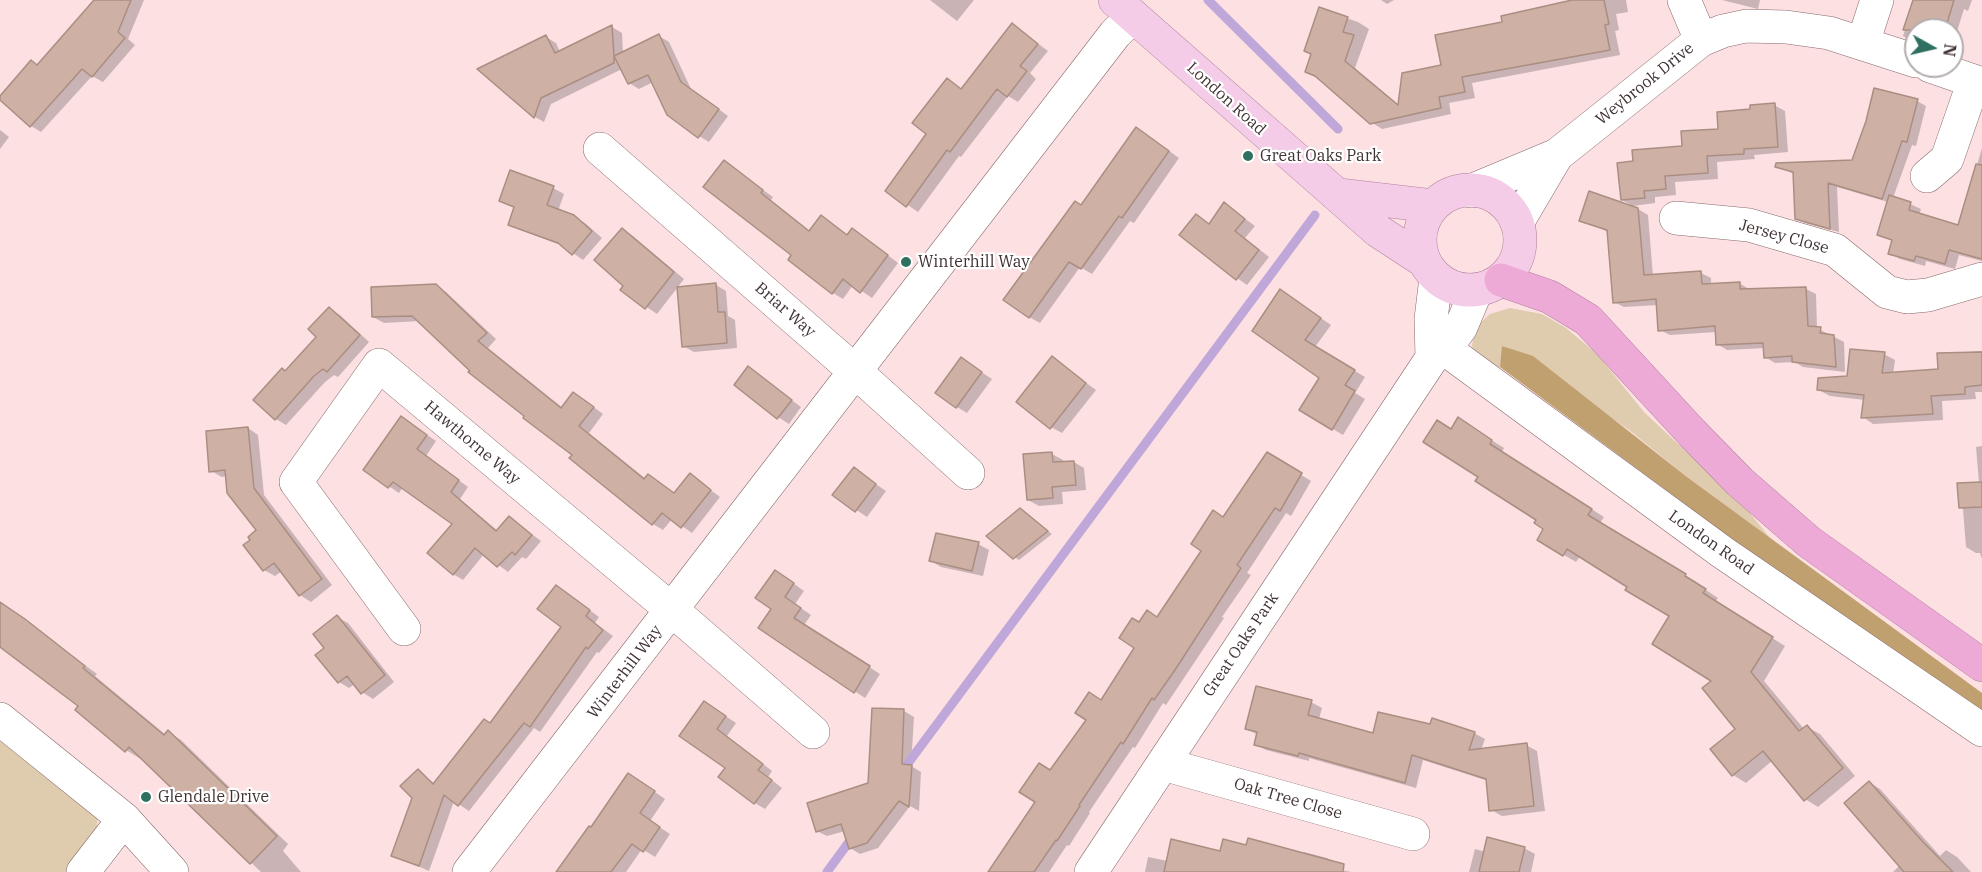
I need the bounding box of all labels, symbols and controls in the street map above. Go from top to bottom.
north arrow [1904,18,1964,78]
street label: Weybrook Drive [1592,39,1698,129]
text: N [1939,43,1961,58]
street label: London Road [1183,59,1269,139]
place label: Great Oaks Park [1260,146,1381,166]
marker: Great Oaks Park [1241,149,1255,163]
street label: Jersey Close [1737,216,1831,258]
place label: Winterhill Way [918,252,1030,272]
marker: Winterhill Way [899,255,913,269]
street label: Briar Way [751,278,819,342]
street label: Hawthorne Way [420,397,524,489]
street label: London Road [1665,507,1757,579]
street label: Great Oaks Park [1199,589,1283,701]
street label: Winterhill Way [584,622,666,722]
street label: Oak Tree Close [1232,774,1344,824]
place label: Glendale Drive [158,787,269,807]
marker: Glendale Drive [139,790,153,804]

